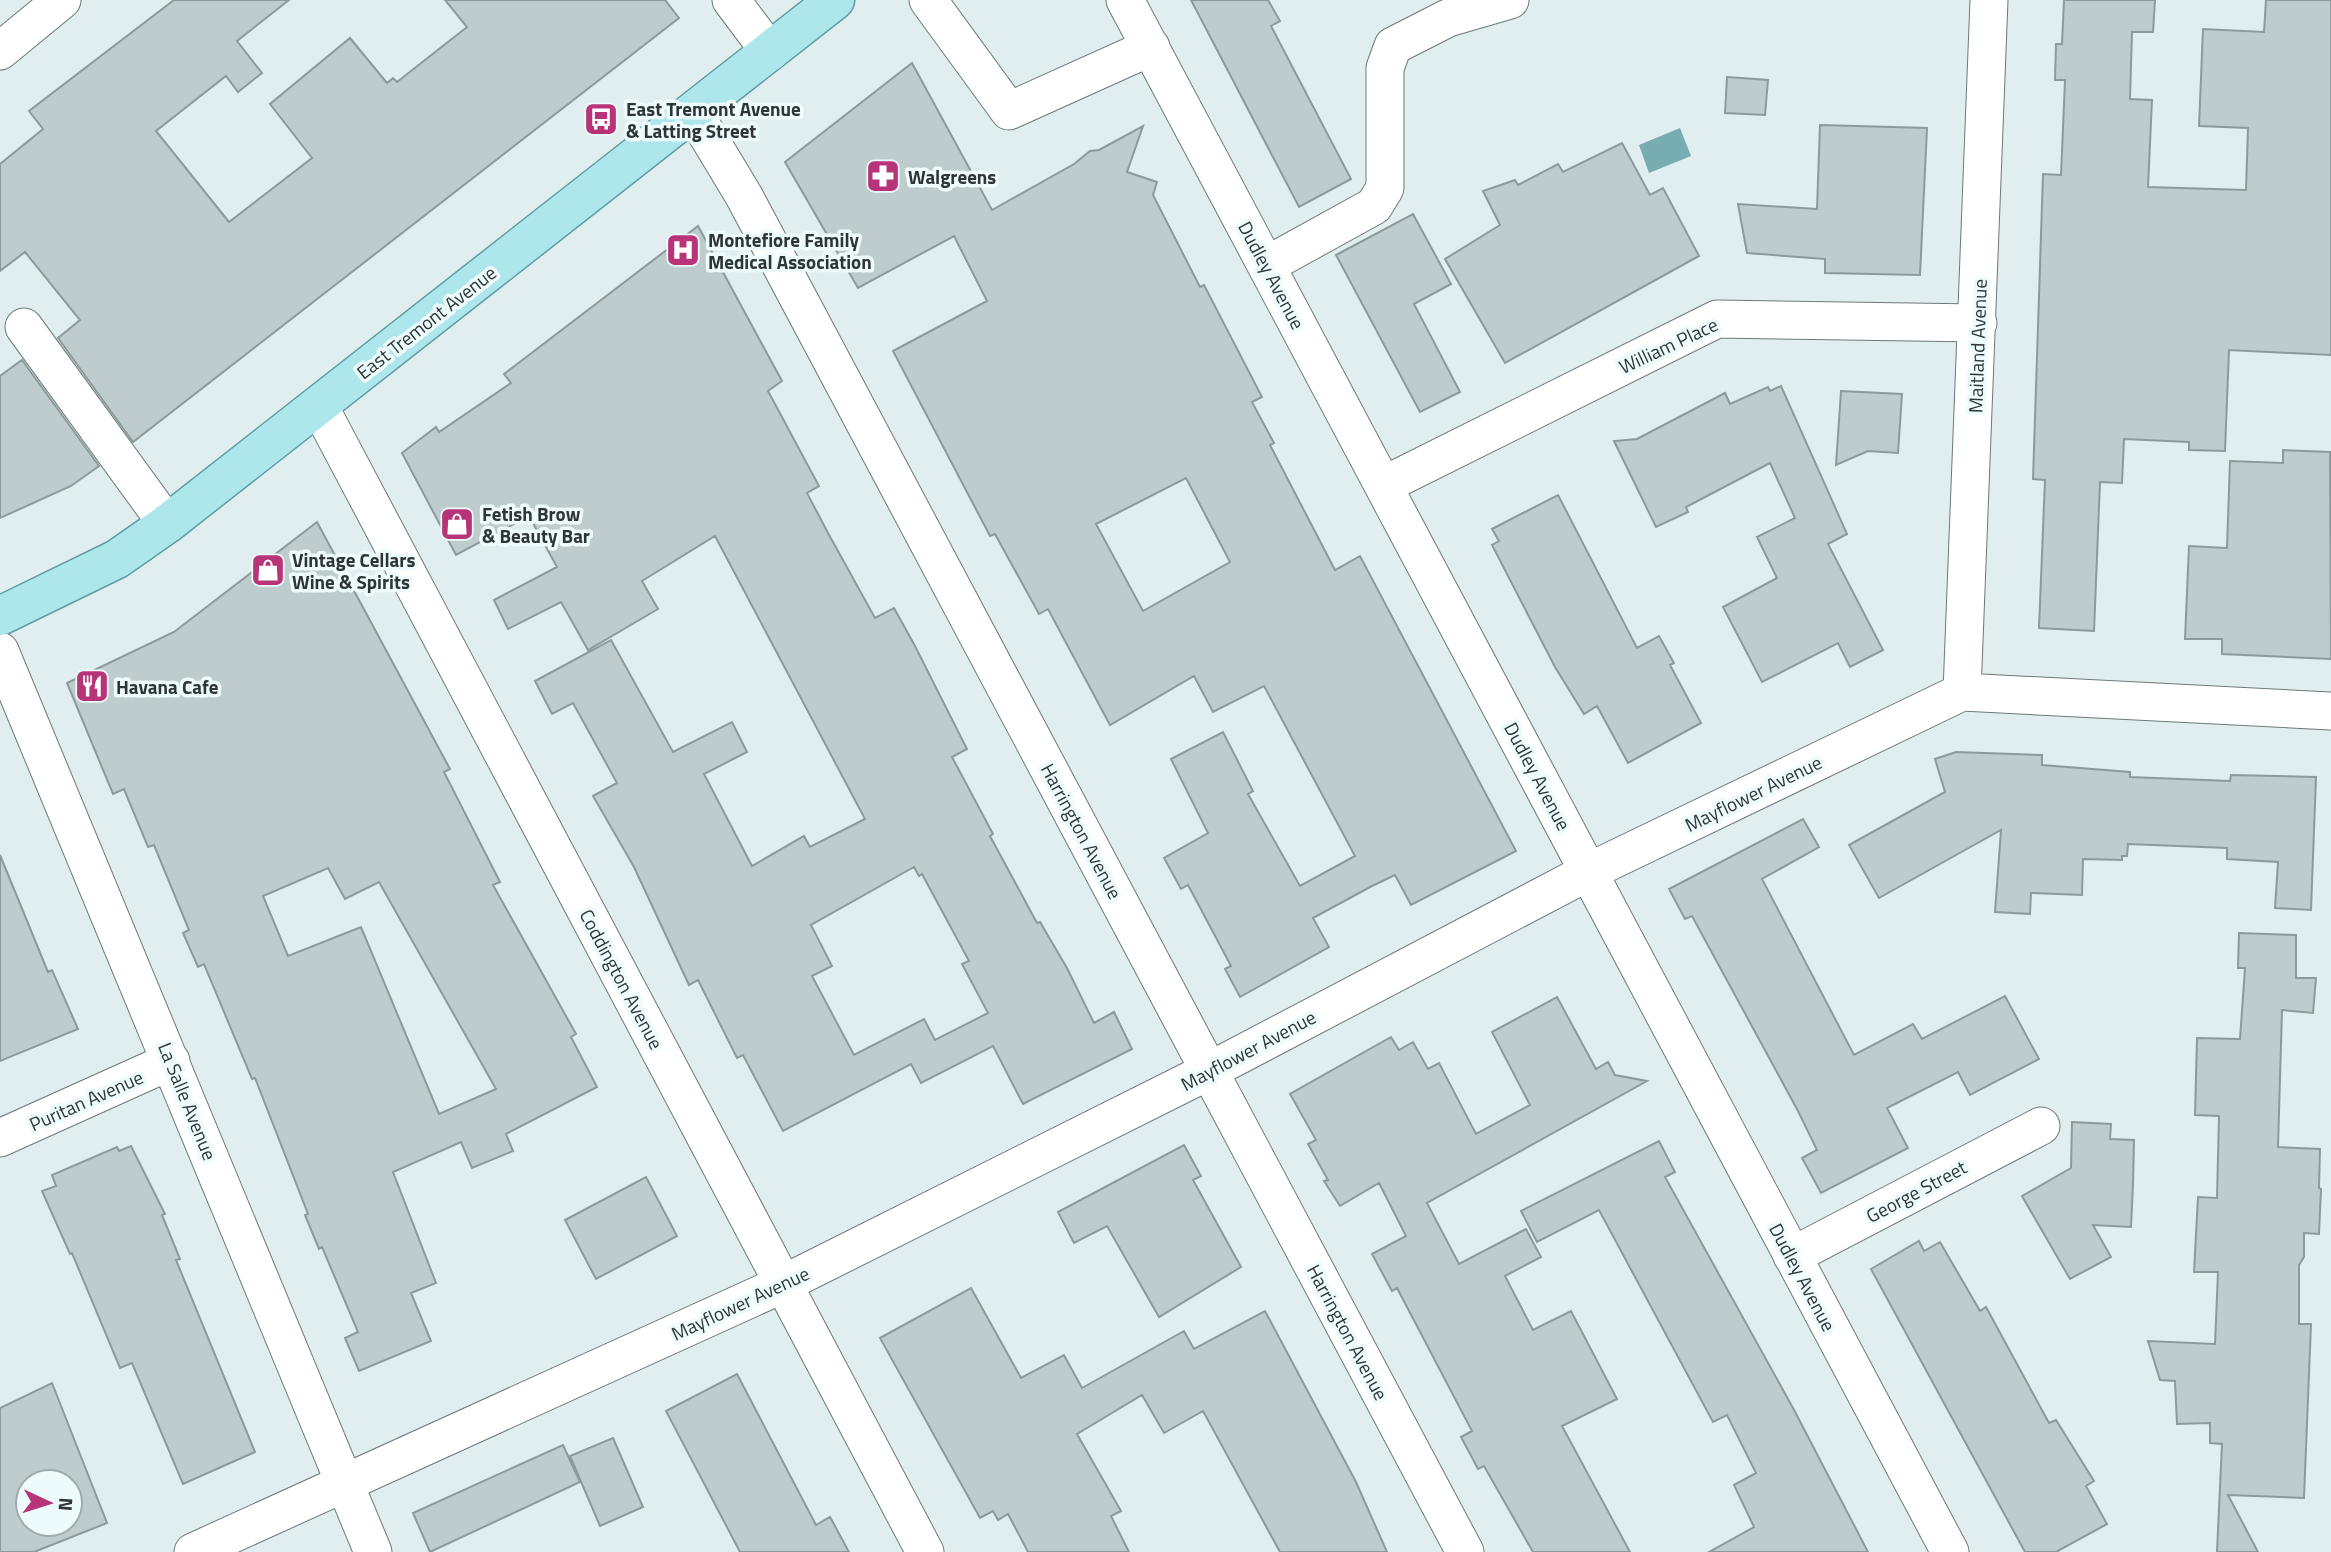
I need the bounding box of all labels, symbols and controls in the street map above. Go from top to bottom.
place label: East Tremont Avenue & Latting Street [626,94,801,145]
bus stop icon: East Tremont Avenue & Latting Street [582,100,620,138]
pharmacy icon: Walgreens [864,157,902,195]
place label: Walgreens [908,162,996,191]
street label: Dudley Avenue [1231,216,1313,334]
place label: Montefiore Family Medical Association [708,225,872,276]
hospital icon: Montefiore Family Medical Association [664,231,702,269]
street label: East Tremont Avenue [350,258,502,386]
street label: Maitland Avenue [1960,278,1994,414]
street label: William Place [1614,309,1722,381]
place label: Fetish Brow & Beauty Bar [482,499,590,550]
shop icon: Fetish Brow & Beauty Bar [438,505,476,543]
place label: Vintage Cellars Wine & Spirits [292,545,415,596]
shop icon: Vintage Cellars Wine & Spirits [249,551,287,589]
restaurant icon: Havana Cafe [73,667,111,705]
place label: Havana Cafe [116,672,219,701]
street label: Dudley Avenue [1497,717,1579,835]
street label: Mayflower Avenue [1680,747,1826,839]
street label: Harrington Avenue [1034,758,1130,904]
street label: Coddington Avenue [573,904,671,1054]
street label: Mayflower Avenue [1175,1002,1321,1098]
street label: La Salle Avenue [151,1038,225,1164]
street label: Puritan Avenue [24,1062,148,1138]
street label: George Street [1860,1152,1972,1230]
street label: Dudley Avenue [1762,1218,1844,1336]
street label: Mayflower Avenue [666,1258,814,1348]
street label: Harrington Avenue [1300,1259,1396,1405]
north arrow [14,1468,84,1538]
text: N [52,1497,81,1512]

